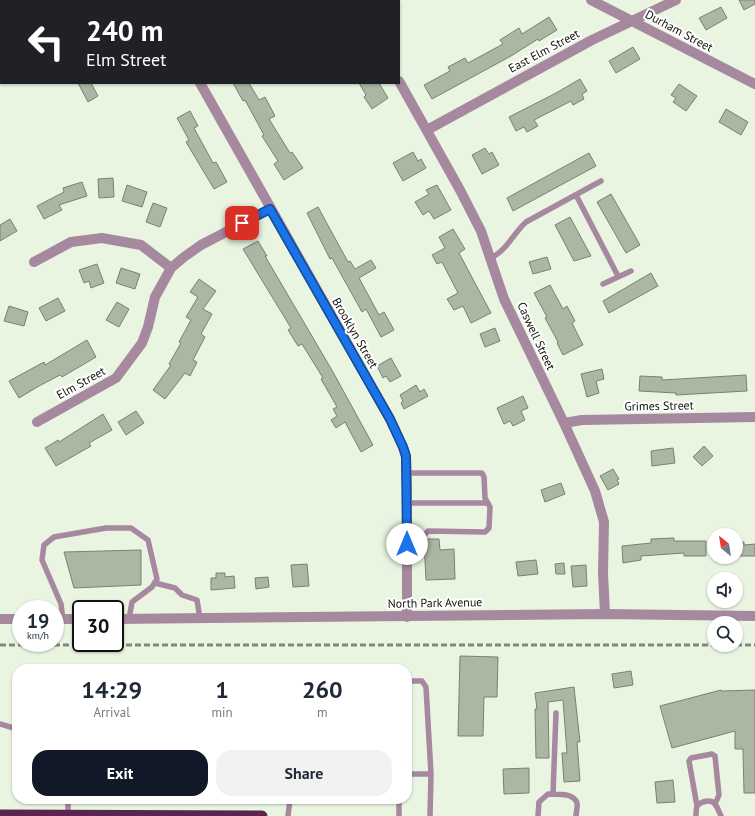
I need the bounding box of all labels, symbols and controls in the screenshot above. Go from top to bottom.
street label: Durham Street [643,6,716,55]
text: 240 m [86,12,163,49]
icon: left [20,16,72,68]
street label: East Elm Street [506,26,582,76]
text: Elm Street [86,48,166,71]
pin [225,206,259,240]
icon: arrive [231,212,253,234]
street label: Brooklyn Street [329,295,382,371]
street label: Caswell Street [514,299,559,372]
street label: Elm Street [54,363,108,402]
street label: Grimes Street [624,397,694,414]
position arrow [386,523,428,565]
north arrow [707,528,743,564]
map controls [707,528,743,652]
button: sound [707,572,743,608]
street label: North Park Avenue [387,594,483,611]
speed limit sign: 30 [72,600,124,652]
text: 19 [27,608,49,634]
button: search [707,616,743,652]
text: km/h [27,629,49,642]
text: 14:29 [81,674,142,705]
text: 1 [215,674,229,705]
text: 260 [302,674,343,705]
text: Arrival [94,704,130,721]
text: min [211,704,233,721]
text: m [317,704,328,721]
button: Exit [32,750,208,796]
button: Share [216,750,392,796]

